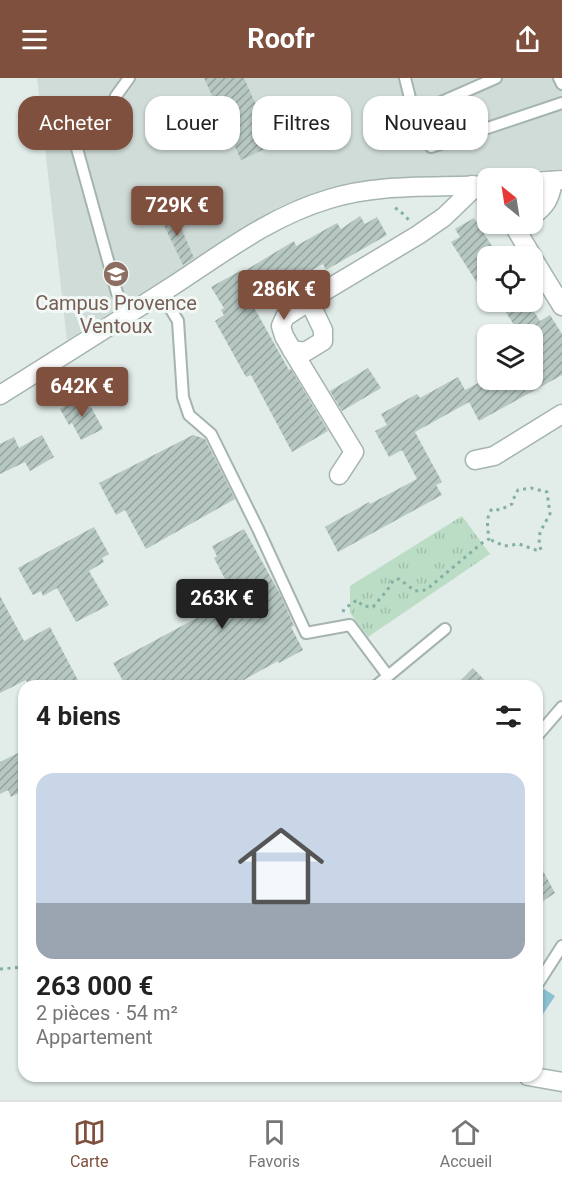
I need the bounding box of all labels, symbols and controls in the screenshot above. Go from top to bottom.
icon: menu [18,23,51,56]
text: Roofr [247,23,315,55]
icon: share [511,23,544,56]
chip: Acheter [18,96,133,150]
chip: Louer [145,96,240,150]
chip: Filtres [252,96,351,150]
chip: Nouveau [363,96,488,150]
north arrow [477,168,543,234]
map controls [477,168,543,390]
pin: 729K € [128,186,226,237]
text: 729K € [145,193,209,217]
button: locate [477,246,543,312]
school or university icon: Campus Provence Ventoux [101,259,131,289]
pin: 286K € [235,270,333,321]
text: 286K € [252,277,316,301]
place label: Campus Provence Ventoux [35,291,197,338]
button: layers [477,324,543,390]
pin: 642K € [33,367,131,418]
text: 642K € [50,374,114,398]
pin: 263K € [173,579,271,630]
text: 263K € [190,586,254,610]
icon: filters [492,700,525,733]
text: 4 biens [36,701,121,731]
icon: home [227,812,335,920]
text: 263 000 € [36,971,153,1001]
text: 2 pièces · 54 m² [36,1001,178,1025]
text: Appartement [36,1025,153,1049]
tab: Carte [70,1116,109,1171]
tab: Favoris [248,1116,300,1171]
tab: Accueil [440,1116,492,1171]

